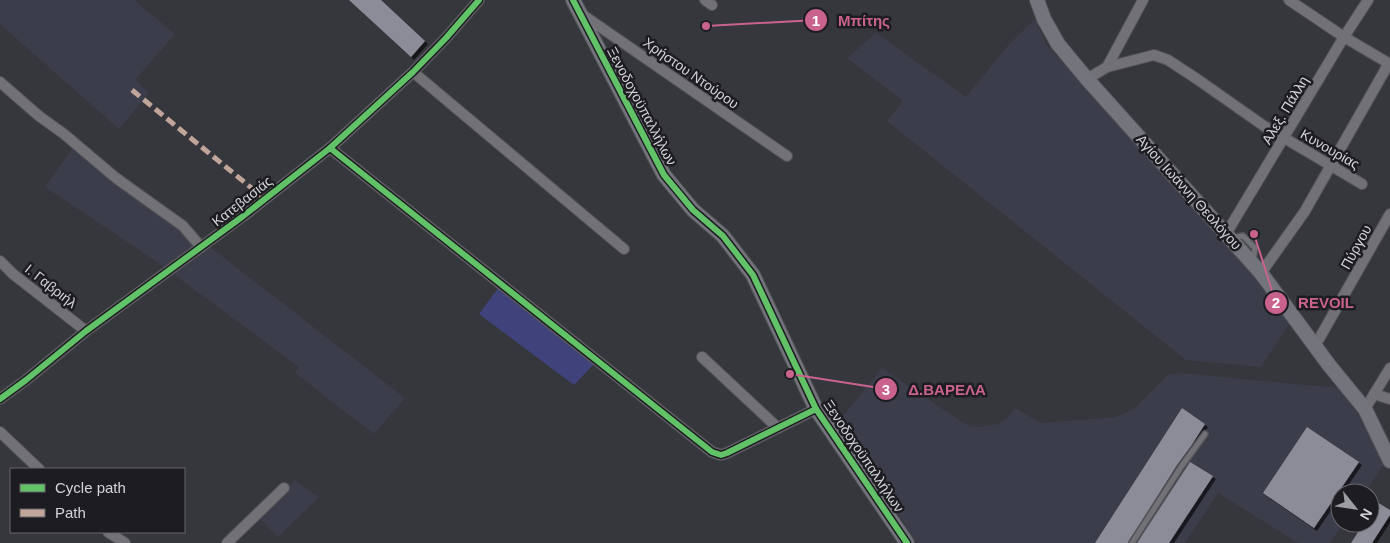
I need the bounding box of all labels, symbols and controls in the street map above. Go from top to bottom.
callout: Μπίτης [803,5,900,35]
text: 1 [812,12,820,29]
text: Μπίτης [838,12,890,29]
street label: Χρήστου Ντούρου [640,34,742,112]
street label: Ξενοδοχοϋπαλλήλων [604,44,680,168]
street label: Αλεξ. Πάλλη [1258,73,1312,147]
street label: Κυνουρίας [1298,126,1363,172]
street label: Αγίου Ιωάννη Θεολόγου [1133,131,1245,253]
street label: Κατεβασιάς [209,172,275,229]
street label: Πύργου [1337,222,1375,272]
street label: Ι. Γαβριήλ [22,261,80,311]
callout: REVOIL [1263,288,1364,318]
text: 2 [1272,294,1280,311]
text: REVOIL [1298,294,1354,311]
callout: Δ.ΒΑΡΕΛΑ [873,374,996,404]
text: 3 [882,381,890,398]
text: Δ.ΒΑΡΕΛΑ [908,381,986,398]
street label: Ξενοδοχοϋπαλλήλων [821,397,907,515]
legend [10,468,185,533]
text: Cycle path [55,479,126,496]
north arrow [1330,483,1380,533]
text: Path [55,504,86,521]
text: N [1357,506,1376,523]

